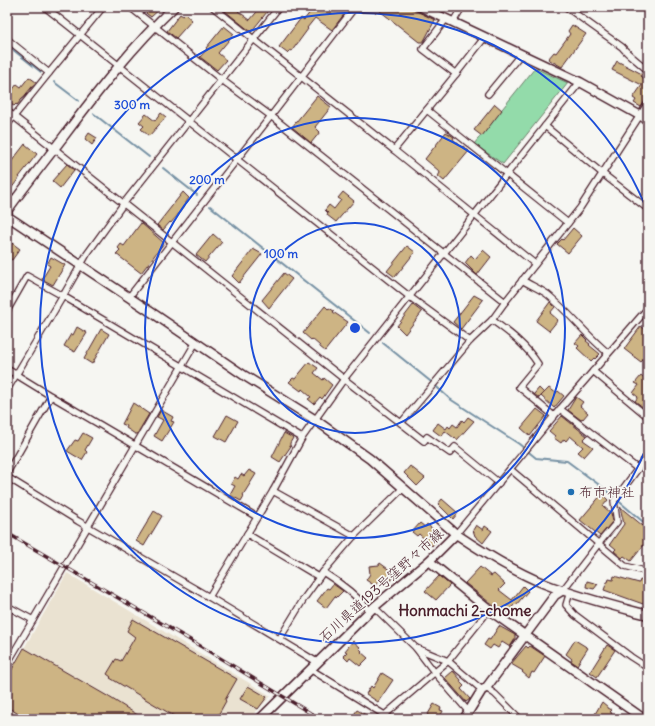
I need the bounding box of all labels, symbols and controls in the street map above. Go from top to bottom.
text: 300 m [114,97,150,112]
text: 200 m [189,172,225,187]
text: 100 m [264,246,298,261]
centre of rings [348,321,362,335]
place label: 布市神社 [579,483,635,501]
marker: 布市神社 [566,487,576,497]
street label: 石川県道193号窪野々市線 [315,524,447,646]
district label: Honmachi 2-chome [399,601,531,620]

